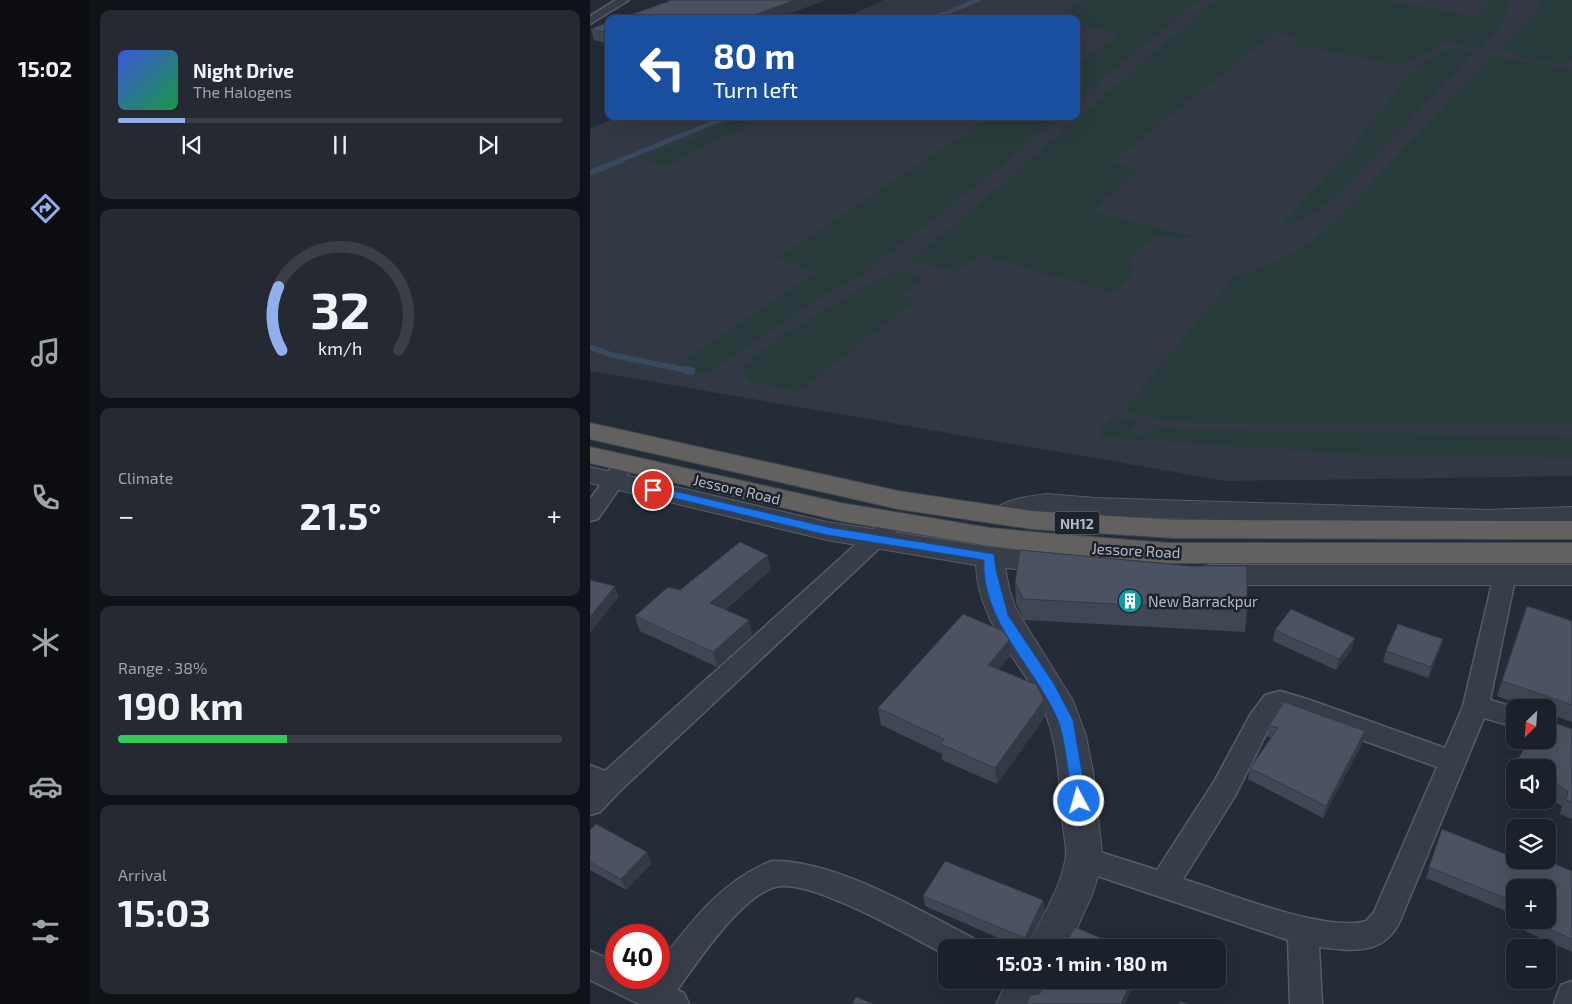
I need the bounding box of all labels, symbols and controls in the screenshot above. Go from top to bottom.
text: 80 m [713,34,795,76]
icon: left [630,35,695,100]
text: 15:02 [18,55,72,81]
text: Night Drive [193,59,294,82]
text: Turn left [713,76,798,102]
text: The Halogens [193,82,292,101]
icon: previous [178,131,206,159]
icon: pause [326,131,354,159]
icon: next [474,131,502,159]
icon: directions [28,191,63,226]
text: 32 [310,277,370,339]
icon: music [28,335,63,370]
text: km/h [318,337,362,359]
text: Climate [118,468,173,487]
pin [632,469,674,511]
street label: Jessore Road [692,470,782,508]
icon: arrive [639,476,667,504]
icon: phone [28,480,63,515]
text: 21.5° [300,492,381,538]
text: − [118,498,134,532]
text: + [547,498,562,532]
road number: NH12 [1054,512,1100,534]
street label: Jessore Road [1091,539,1181,561]
building icon: New Barrackpur [1117,588,1143,614]
place label: New Barrackpur [1148,592,1258,610]
icon: climate [28,625,63,660]
text: Range · 38% [118,658,207,677]
text: 190 km [118,682,244,728]
north arrow [1506,699,1556,749]
map controls [1506,699,1556,989]
button: sound [1506,759,1556,809]
icon: car [28,769,63,804]
position arrow [1052,774,1104,826]
button: layers [1506,819,1556,869]
text: Arrival [118,865,167,884]
button: + [1506,879,1556,929]
text: 15:03 [118,889,211,935]
icon: filters [28,914,63,949]
speed limit sign: 40 [605,924,670,989]
button: − [1506,939,1556,989]
text: 15:03 · 1 min · 180 m [997,952,1167,975]

